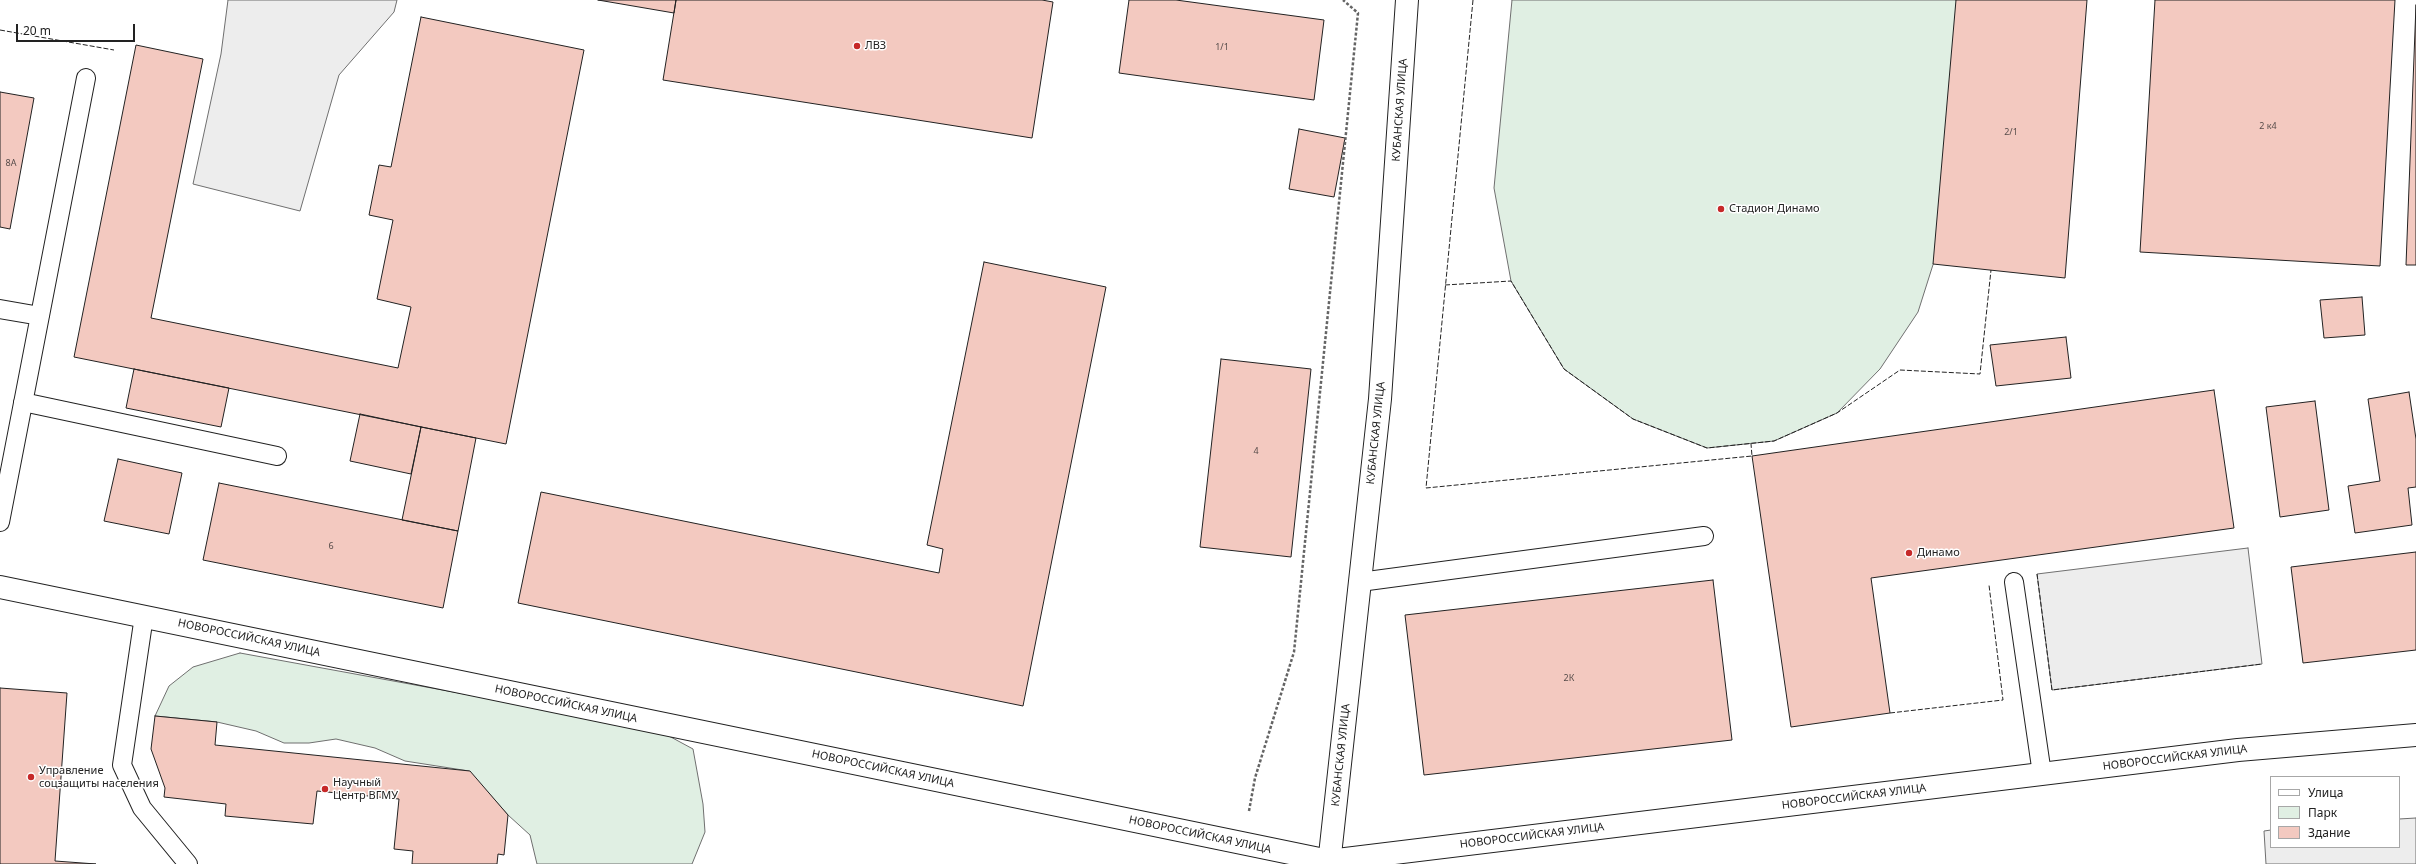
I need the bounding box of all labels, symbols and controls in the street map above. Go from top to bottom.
scale bar [18,16,137,42]
text: 20 m [23,22,51,39]
place label: ЛВЗ [865,39,886,53]
marker: ЛВЗ [852,41,862,51]
house number: 1/1 [1215,42,1229,52]
street label: КУБАНСКАЯ УЛИЦА [1390,58,1410,162]
house number: 2 к4 [2259,121,2277,131]
house number: 2/1 [2004,127,2018,137]
house number: 8А [6,158,16,168]
place label: Стадион Динамо [1729,202,1820,216]
marker: Стадион Динамо [1716,204,1726,214]
street label: КУБАНСКАЯ УЛИЦА [1364,381,1388,485]
house number: 4 [1253,446,1259,456]
house number: 6 [328,541,334,551]
place label: Динамо [1917,546,1960,560]
marker: Динамо [1904,548,1914,558]
street label: НОВОРОССИЙСКАЯ УЛИЦА [177,616,321,660]
house number: 2К [1564,673,1574,683]
street label: НОВОРОССИЙСКАЯ УЛИЦА [494,682,638,726]
street label: КУБАНСКАЯ УЛИЦА [1329,703,1353,807]
street label: НОВОРОССИЙСКАЯ УЛИЦА [2102,743,2248,773]
street label: НОВОРОССИЙСКАЯ УЛИЦА [811,747,955,791]
place label: Управление соцзащиты населения [39,764,159,790]
marker: Управление соцзащиты населения [26,772,36,782]
place label: Научный Центр ВГМУ [333,776,398,802]
legend [2270,776,2400,848]
street label: НОВОРОССИЙСКАЯ УЛИЦА [1781,782,1927,812]
marker: Научный Центр ВГМУ [320,784,330,794]
text: Улица [2308,784,2343,801]
text: Парк [2308,804,2337,821]
street label: НОВОРОССИЙСКАЯ УЛИЦА [1128,813,1272,857]
street label: НОВОРОССИЙСКАЯ УЛИЦА [1459,821,1605,851]
text: Здание [2308,824,2350,841]

